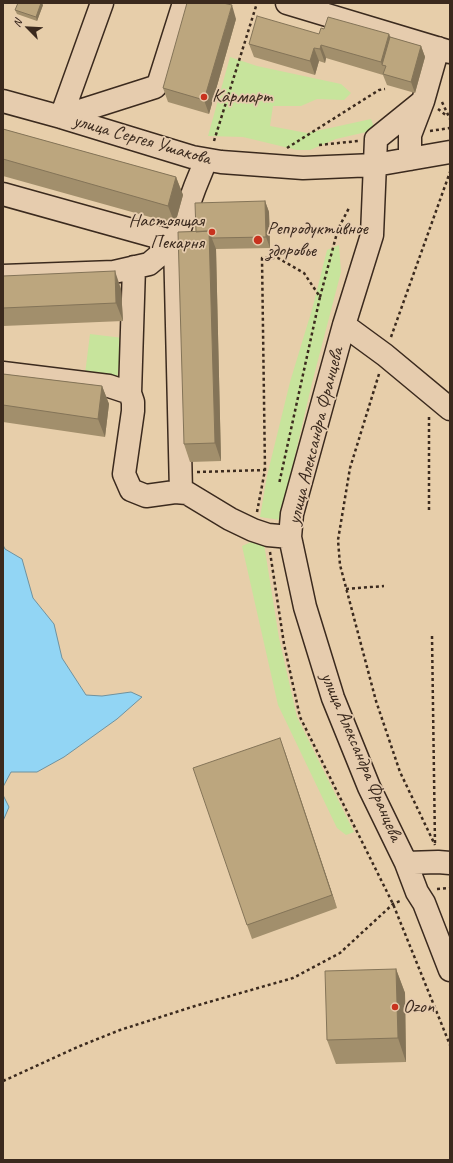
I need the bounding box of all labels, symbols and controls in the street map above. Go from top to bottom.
north arrow [8,8,48,48]
text: N [9,17,25,29]
place label: Кармарт [212,86,272,108]
marker: Кармарт [199,92,209,102]
street label: улица Сергея Ушакова [71,110,213,170]
place label: Настоящая Пекарня [128,210,204,254]
place label: Репродуктивное здоровье [267,218,368,262]
marker: Настоящая Пекарня [207,227,217,237]
marker: Репродуктивное здоровье [252,234,264,246]
street label: улица Александра Францева [283,345,349,527]
street label: улица Александра Францева [315,669,407,845]
place label: Ozon [403,996,434,1018]
marker: Ozon [390,1002,400,1012]

